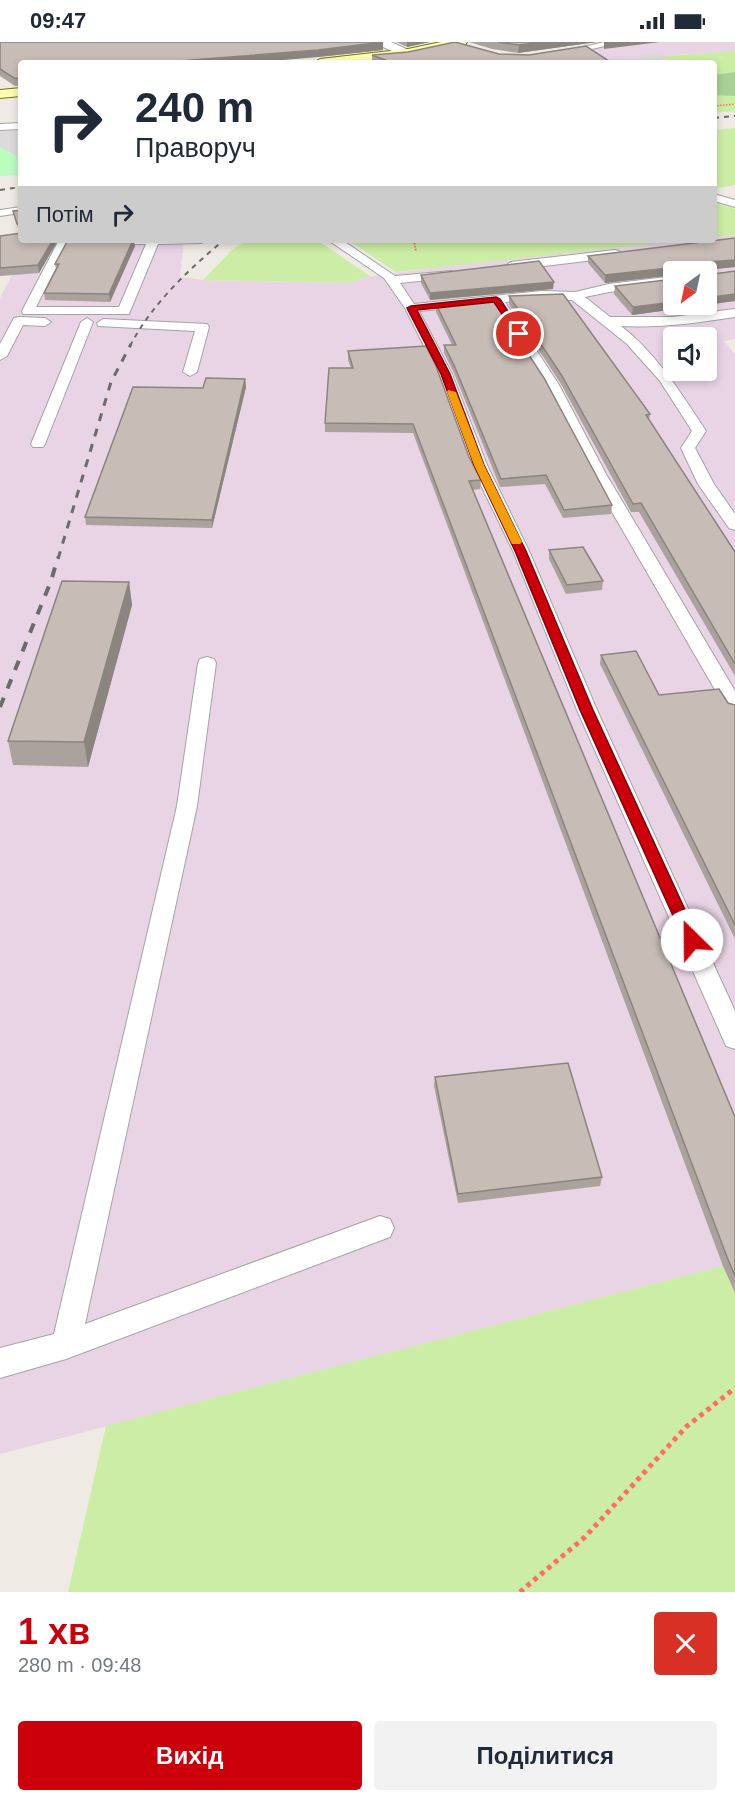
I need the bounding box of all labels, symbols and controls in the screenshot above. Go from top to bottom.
text: 09:47 [30,8,86,33]
icon: right [36,84,114,162]
text: 240 m [135,84,254,131]
text: Праворуч [135,133,256,163]
icon: right [106,198,139,231]
text: Потім [36,202,94,227]
north arrow [663,261,717,315]
map controls [663,261,717,381]
pin [493,308,544,359]
icon: arrive [502,317,535,350]
button: sound [663,327,717,381]
position arrow [660,908,724,972]
text: 1 хв [18,1611,90,1652]
button: close [654,1612,717,1675]
text: 280 m · 09:48 [18,1654,141,1676]
button: Вихід [18,1721,362,1790]
button: Поділитися [374,1721,717,1790]

